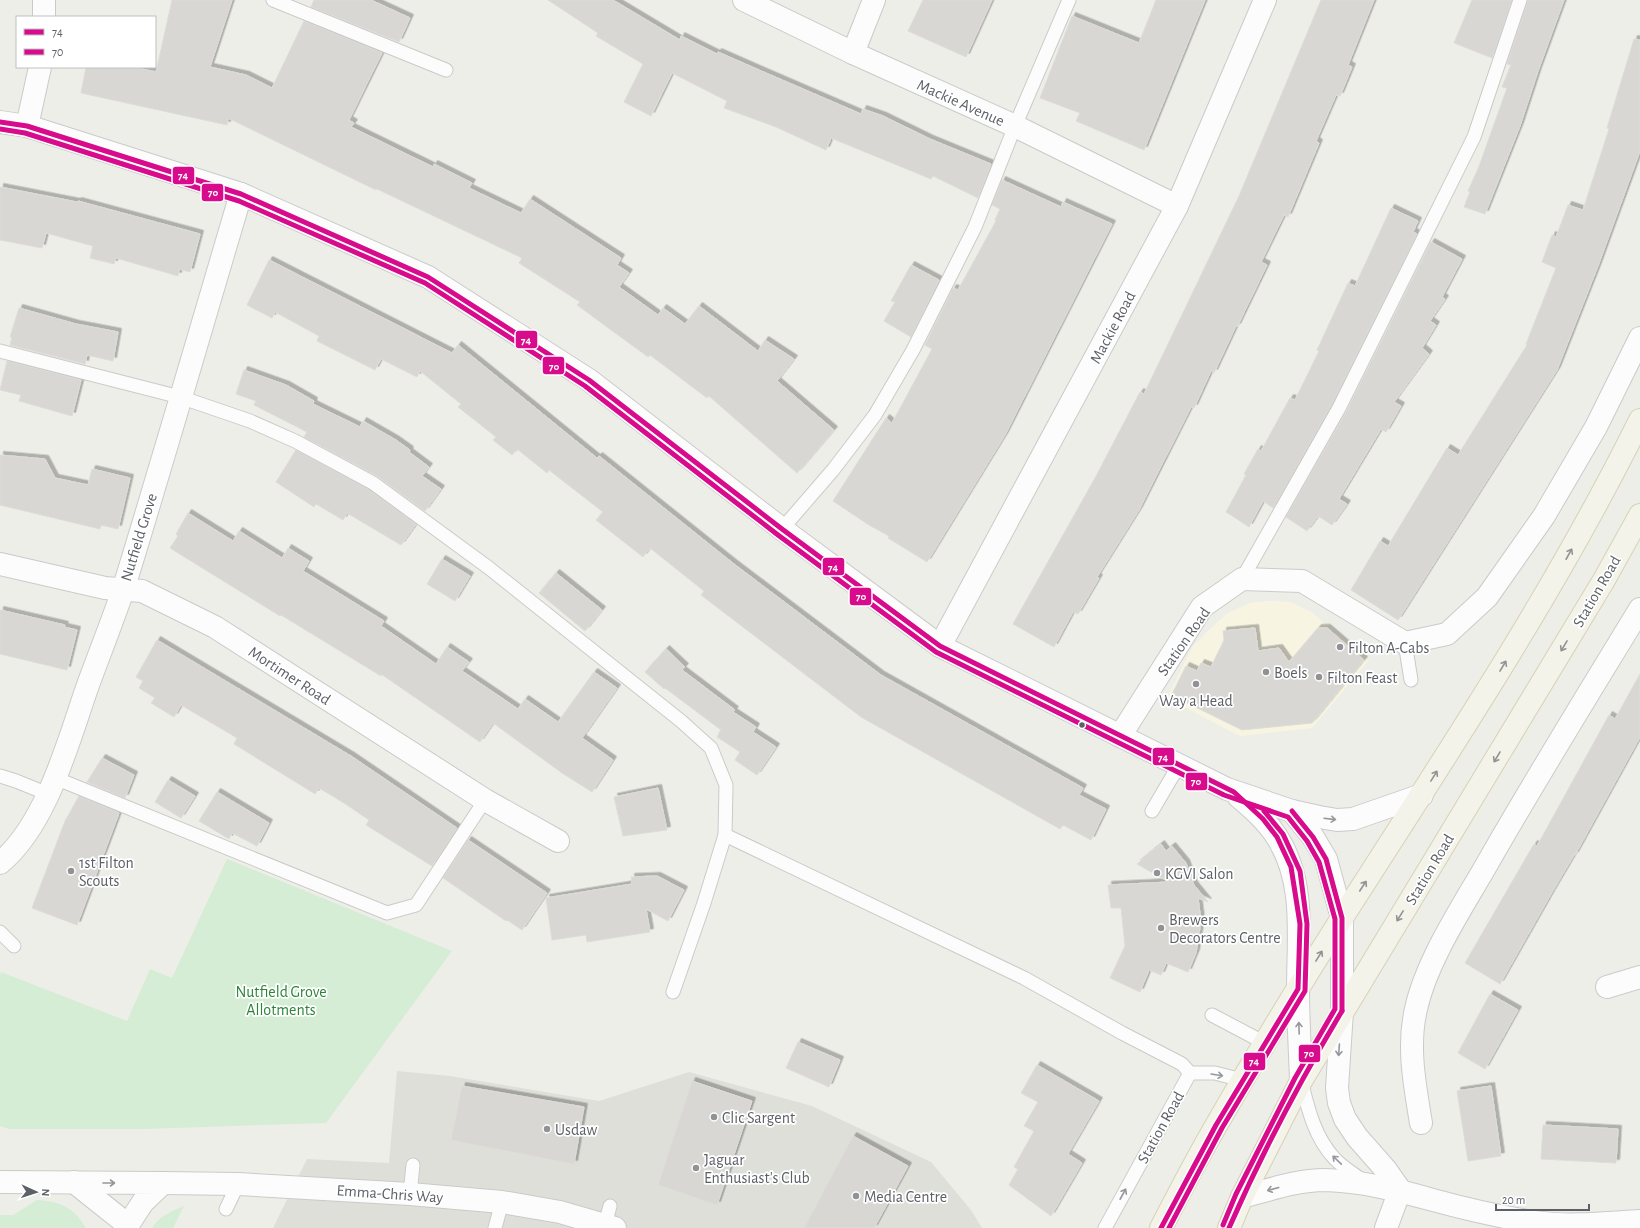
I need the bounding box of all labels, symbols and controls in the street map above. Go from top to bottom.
legend [16,16,156,68]
text: 74 [52,26,63,38]
text: 70 [52,46,63,58]
street label: Mackie Avenue [914,77,1007,129]
line badge: 74 [172,166,195,185]
text: 74 [178,170,189,181]
line badge: 70 [201,183,224,202]
text: 70 [208,187,219,198]
street label: Mackie Road [1087,289,1138,366]
line badge: 74 [515,330,538,349]
text: 74 [521,335,532,346]
line badge: 70 [542,356,565,375]
text: 70 [549,361,560,372]
street label: Nutfield Grove [118,491,160,583]
one-way arrow [1565,548,1573,560]
street label: Station Road [1570,553,1624,630]
line badge: 74 [822,557,845,576]
text: 74 [828,562,839,573]
line badge: 70 [849,587,872,606]
text: 70 [856,591,867,602]
street label: Station Road [1154,604,1213,679]
place label: Filton A-Cabs [1348,640,1430,656]
one-way arrow [1560,640,1568,651]
marker: Filton A-Cabs [1335,642,1345,652]
street label: Mortimer Road [246,644,333,708]
one-way arrow [1499,660,1507,672]
place label: Boels [1274,665,1308,681]
marker: Boels [1261,667,1271,677]
place label: Filton Feast [1327,670,1397,686]
marker: Filton Feast [1314,672,1324,682]
marker: Way a Head [1191,679,1201,689]
place label: Way a Head [1159,693,1233,710]
unlabelled marker [1077,720,1087,730]
line badge: 74 [1152,747,1175,766]
one-way arrow [1493,751,1501,762]
text: 74 [1158,752,1169,763]
one-way arrow [1430,770,1438,782]
line badge: 70 [1185,772,1208,791]
text: 70 [1191,776,1202,787]
one-way arrow [1323,815,1336,823]
street label: Station Road [1403,831,1457,908]
place label: 1st Filton Scouts [79,855,134,889]
marker: 1st Filton Scouts [66,866,76,876]
place label: KGVI Salon [1165,866,1233,882]
marker: KGVI Salon [1152,868,1162,878]
one-way arrow [1359,880,1368,891]
one-way arrow [1396,910,1404,921]
place label: Brewers Decorators Centre [1169,912,1281,946]
marker: Brewers Decorators Centre [1156,923,1166,933]
one-way arrow [1315,950,1323,962]
park label: Nutfield Grove Allotments [235,984,327,1018]
one-way arrow [1295,1022,1303,1035]
one-way arrow [1336,1043,1343,1056]
line badge: 70 [1298,1044,1321,1063]
text: 70 [1304,1048,1315,1059]
line badge: 74 [1243,1052,1266,1071]
text: 74 [1249,1056,1260,1067]
one-way arrow [1210,1071,1223,1079]
street label: Station Road [1135,1089,1187,1166]
place label: Clic Sargent [722,1110,795,1126]
marker: Clic Sargent [709,1112,719,1122]
place label: Usdaw [555,1122,597,1138]
marker: Usdaw [542,1124,552,1134]
place label: Jaguar Enthusiast's Club [704,1152,810,1186]
one-way arrow [1332,1156,1342,1165]
marker: Jaguar Enthusiast's Club [691,1163,701,1173]
north arrow [16,1172,56,1212]
one-way arrow [102,1179,115,1187]
street label: Emma-Chris Way [336,1182,444,1207]
one-way arrow [1267,1186,1280,1193]
scale bar [1496,1186,1589,1212]
text: N [40,1188,51,1197]
one-way arrow [1120,1188,1128,1200]
place label: Media Centre [864,1189,947,1205]
marker: Media Centre [851,1191,861,1201]
text: 20 m [1502,1194,1525,1206]

